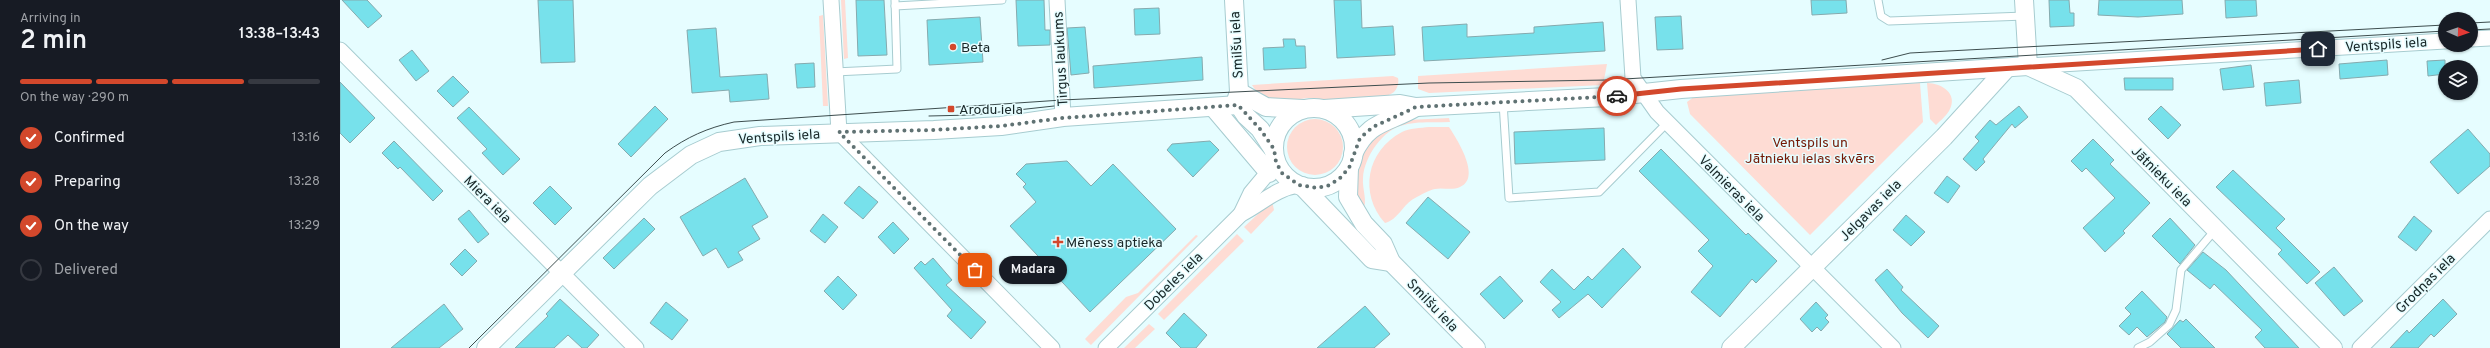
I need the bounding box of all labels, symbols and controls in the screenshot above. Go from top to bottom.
text: Arriving in [20,11,81,27]
street label: Tirgus laukums [1051,11,1072,107]
street label: Smilšu iela [1227,11,1248,79]
north arrow [2438,12,2478,52]
map controls [2438,12,2478,100]
text: 2 min [20,25,87,58]
text: 13:38–13:43 [239,25,320,44]
pin [2301,32,2335,66]
street label: Ventspils iela [2345,34,2428,57]
icon: home [2307,38,2329,60]
place label: Beta [961,40,990,57]
marker: Beta [948,42,958,52]
button: layers [2438,60,2478,100]
courier [1597,76,1637,116]
icon: car [1606,85,1628,107]
text: On the way · 290 m [20,90,129,106]
place label: Arodu iela [959,102,1023,119]
marker: Arodu iela [946,104,956,114]
street label: Ventspils iela [738,126,821,149]
icon: check [20,127,42,149]
text: Confirmed [54,129,125,148]
text: 13:16 [292,130,320,146]
park label: Ventspils un Jātnieku ielas skvērs [1745,135,1875,168]
street label: Jātnieku iela [2127,143,2195,211]
street label: Valmieras iela [1694,152,1768,226]
icon: check [20,171,42,193]
text: Preparing [54,173,121,192]
street label: Miera iela [460,173,514,227]
text: 13:28 [289,174,320,190]
street label: Jelgavas iela [1837,177,1905,245]
icon: check [20,215,42,237]
text: On the way [54,217,129,236]
text: 13:29 [289,218,320,234]
place label: Mēness aptieka [1066,235,1163,252]
marker: Mēness aptieka [1053,237,1063,247]
street label: Dobeles iela [1141,249,1207,315]
street label: Grodņas iela [2392,250,2460,318]
pin [958,253,992,287]
callout: Madara [999,256,1067,284]
icon: bag [964,259,986,281]
text: Delivered [54,261,118,280]
text: Madara [1011,262,1055,278]
street label: Smilšu iela [1402,276,1461,336]

